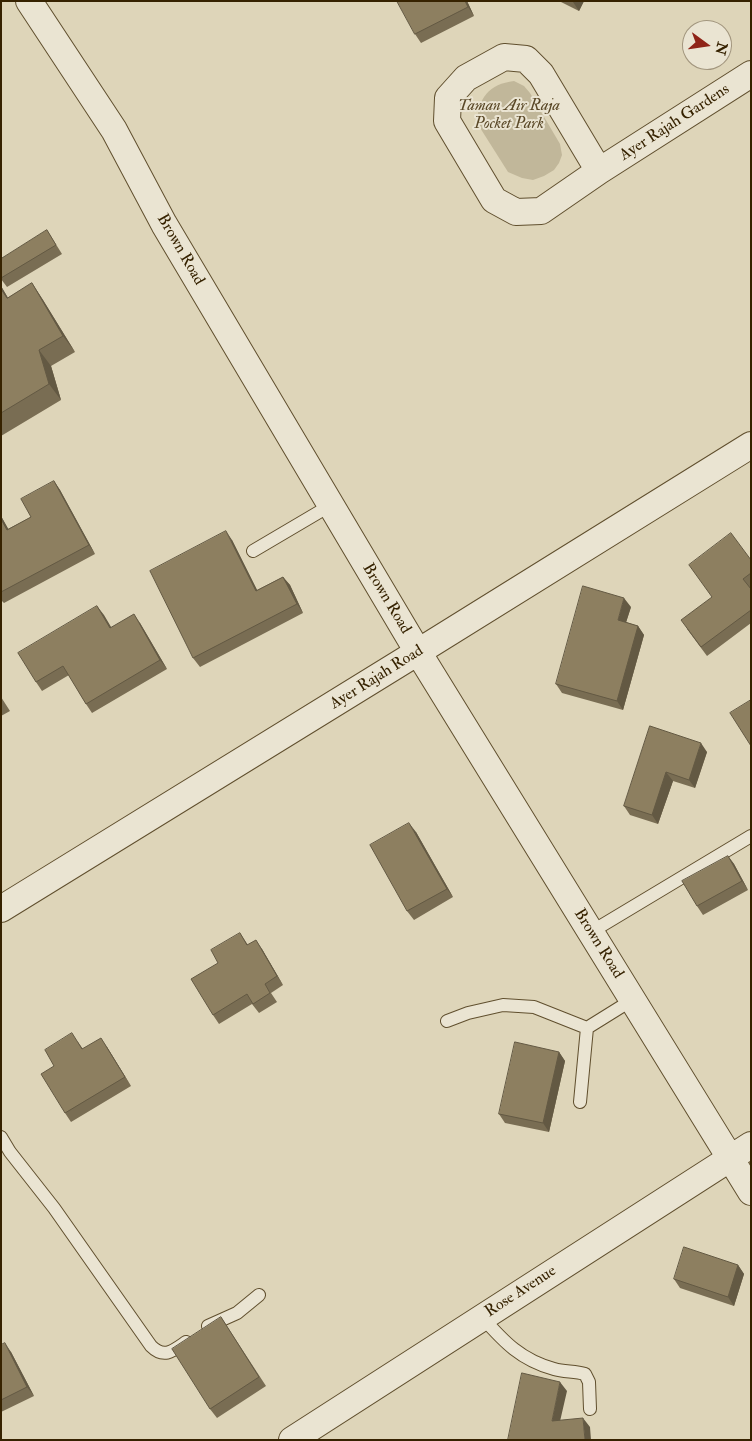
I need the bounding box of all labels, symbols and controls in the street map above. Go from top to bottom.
north arrow [682,20,732,70]
text: N [711,40,731,57]
street label: Ayer Rajah Gardens [617,80,733,166]
park label: Taman Air Raja Pocket Park [458,97,560,135]
street label: Brown Road [152,211,208,289]
street label: Brown Road [357,560,415,638]
street label: Ayer Rajah Road [327,642,427,714]
street label: Brown Road [569,905,627,983]
street label: Rose Avenue [482,1262,560,1322]

